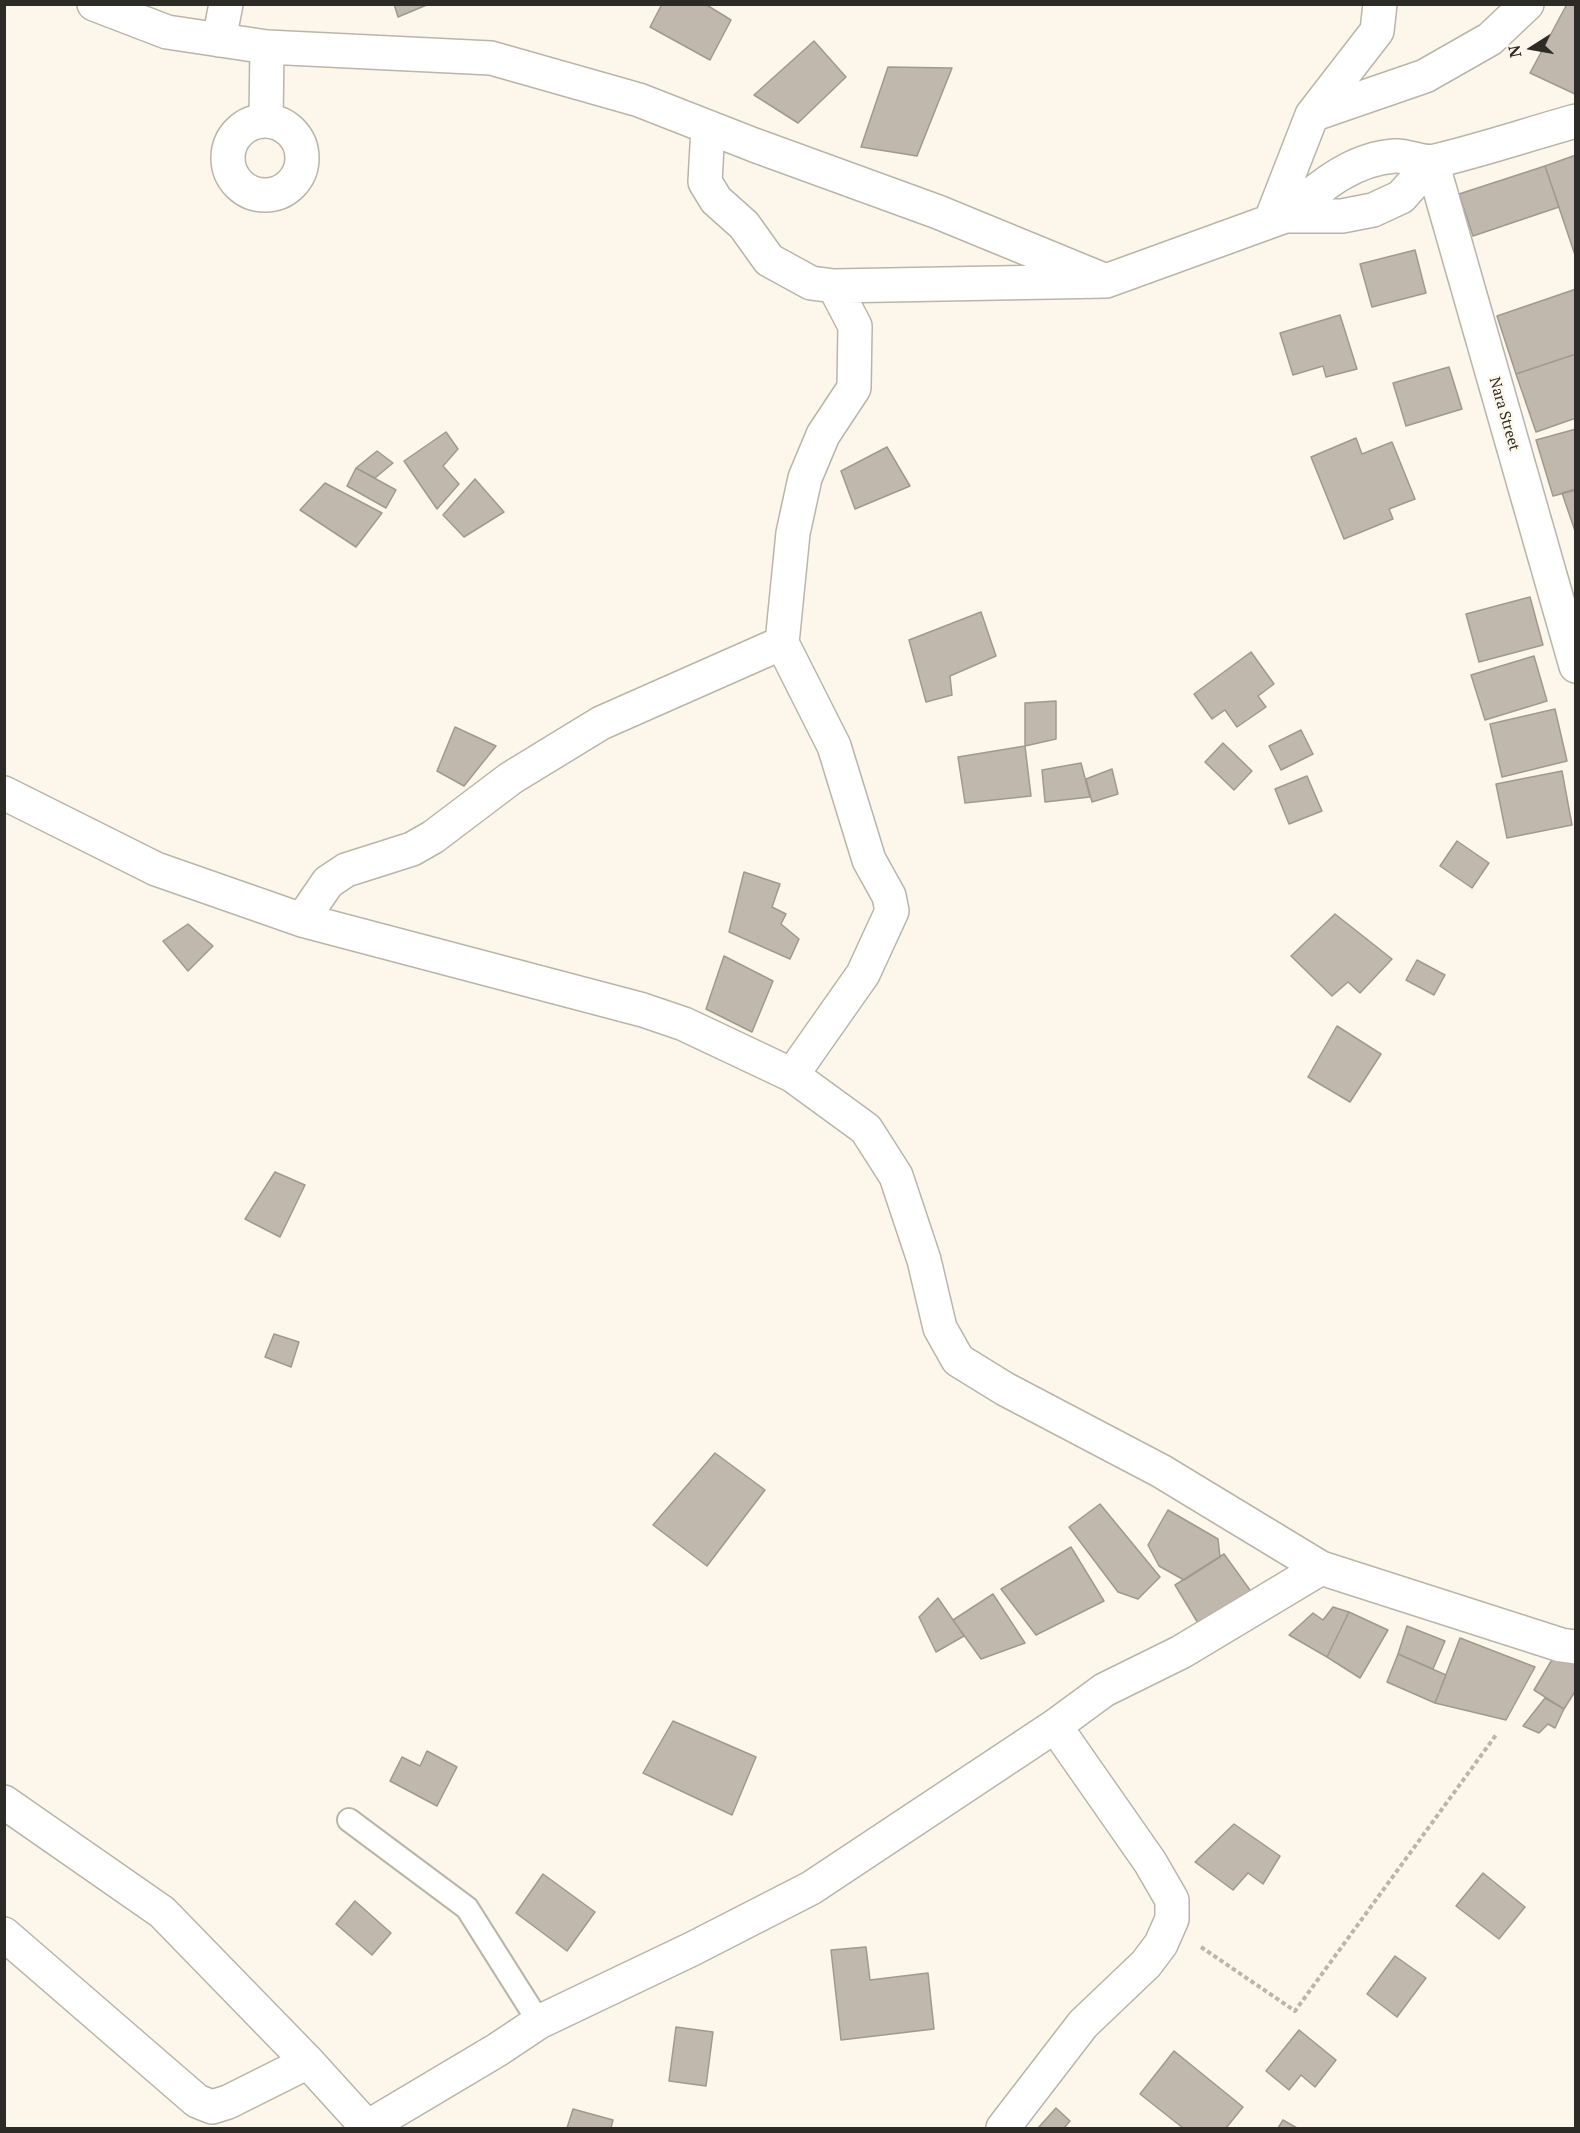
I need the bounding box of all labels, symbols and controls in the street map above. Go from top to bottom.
north arrow [1502,18,1562,78]
text: N [1502,43,1526,59]
street label: Nara Street [1485,375,1523,453]

